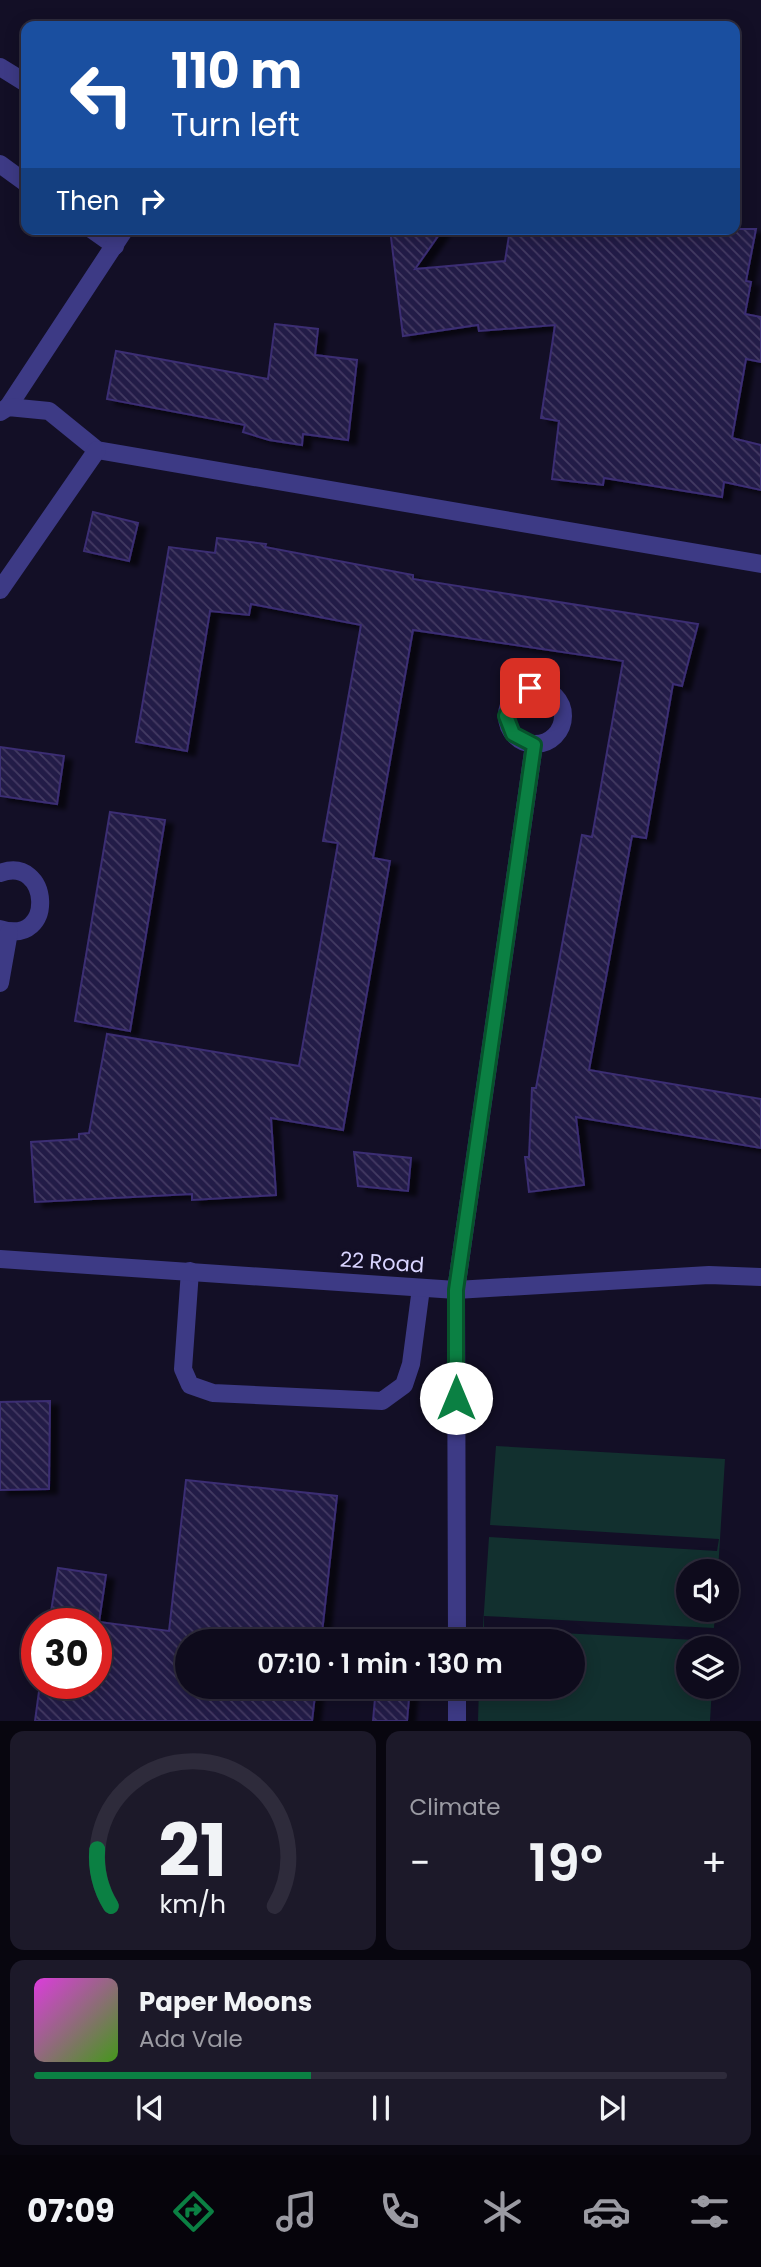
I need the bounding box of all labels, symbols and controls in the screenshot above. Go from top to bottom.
text: 110 m [171,37,302,105]
icon: left [56,49,147,140]
text: Turn left [171,102,300,147]
icon: right [133,182,171,220]
text: Then [56,183,119,219]
pin [500,658,560,718]
icon: arrive [511,669,549,707]
street label: 22 Road [339,1245,425,1279]
position arrow [419,1361,493,1435]
map controls [676,1559,739,1699]
button: sound [676,1559,739,1622]
speed limit sign: 30 [21,1608,112,1699]
button: layers [676,1636,739,1699]
text: 07:10 · 1 min · 130 m [257,1646,503,1682]
text: Climate [410,1791,500,1823]
text: 21 [158,1801,227,1902]
text: 19° [529,1826,603,1899]
text: − [410,1836,430,1889]
text: + [701,1836,727,1889]
text: km/h [159,1887,226,1922]
text: Paper Moons [139,1984,312,2020]
text: Ada Vale [139,2023,243,2055]
icon: previous [131,2089,169,2127]
icon: pause [362,2089,400,2127]
icon: next [593,2089,631,2127]
icon: directions [169,2187,218,2236]
icon: music [272,2187,321,2236]
icon: phone [375,2187,424,2236]
icon: climate [478,2187,527,2236]
icon: car [582,2187,631,2236]
icon: filters [685,2187,734,2236]
text: 07:09 [27,2188,115,2233]

